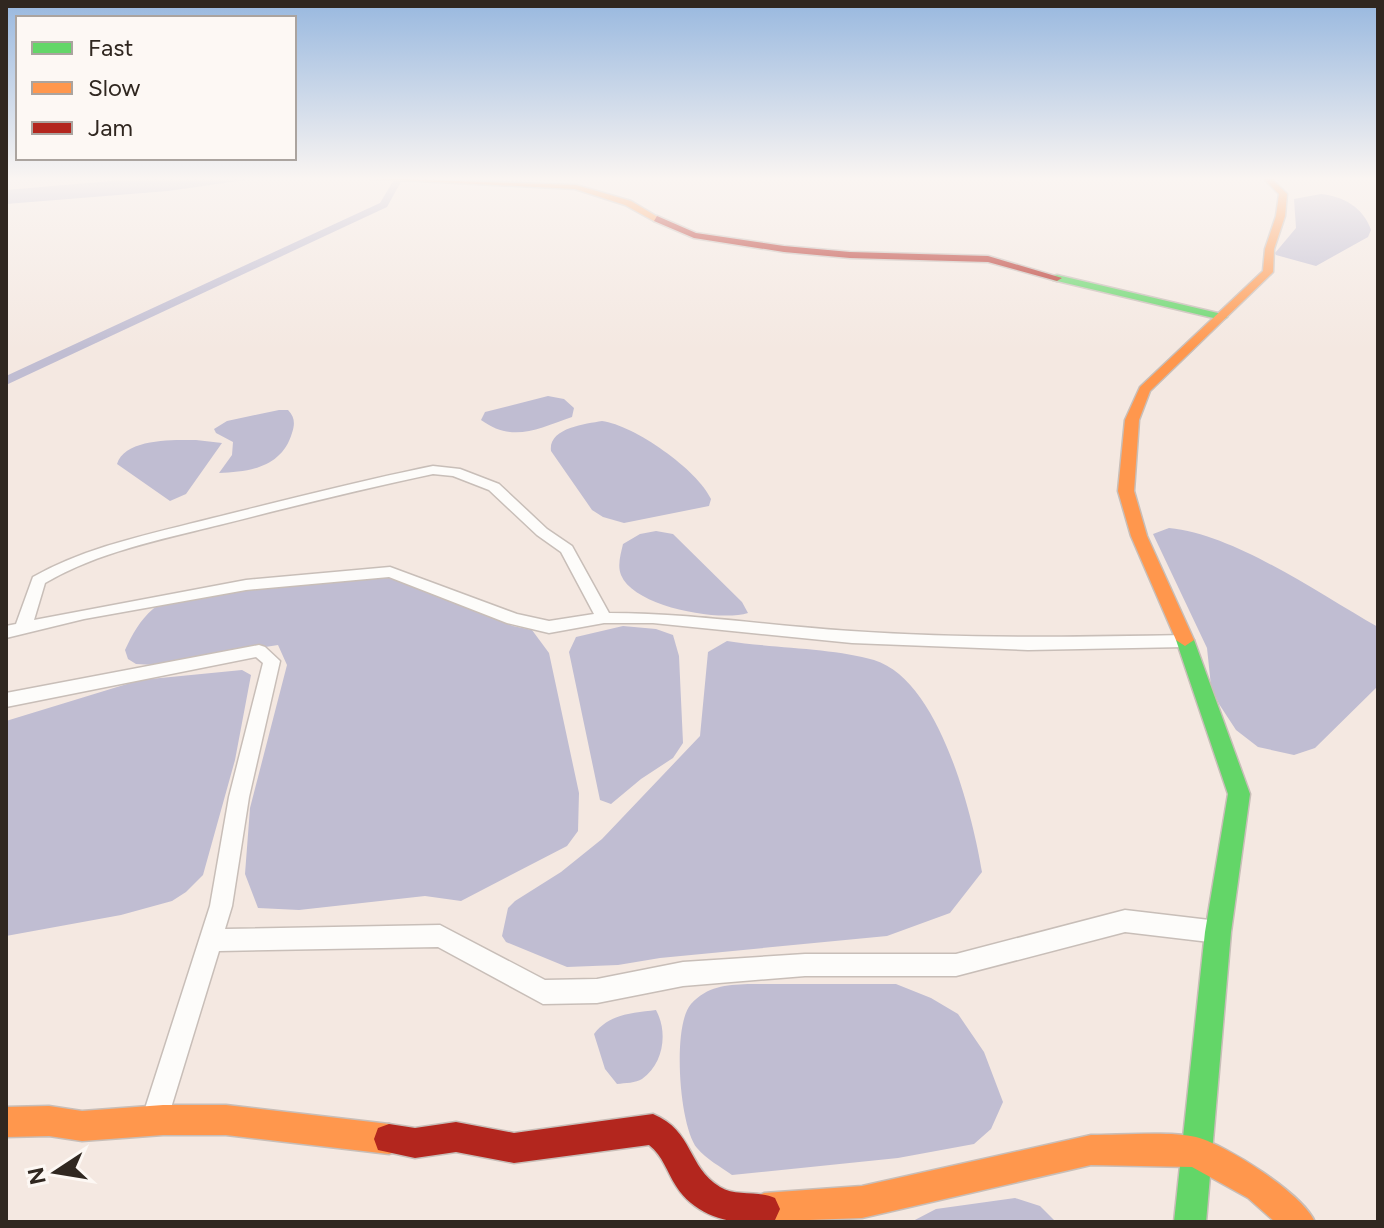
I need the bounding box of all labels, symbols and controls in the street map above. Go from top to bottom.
legend [16,16,296,160]
text: Fast [88,33,133,62]
text: Slow [88,73,141,102]
text: Jam [88,113,133,142]
north arrow [16,1132,96,1212]
text: N [22,1165,52,1187]

